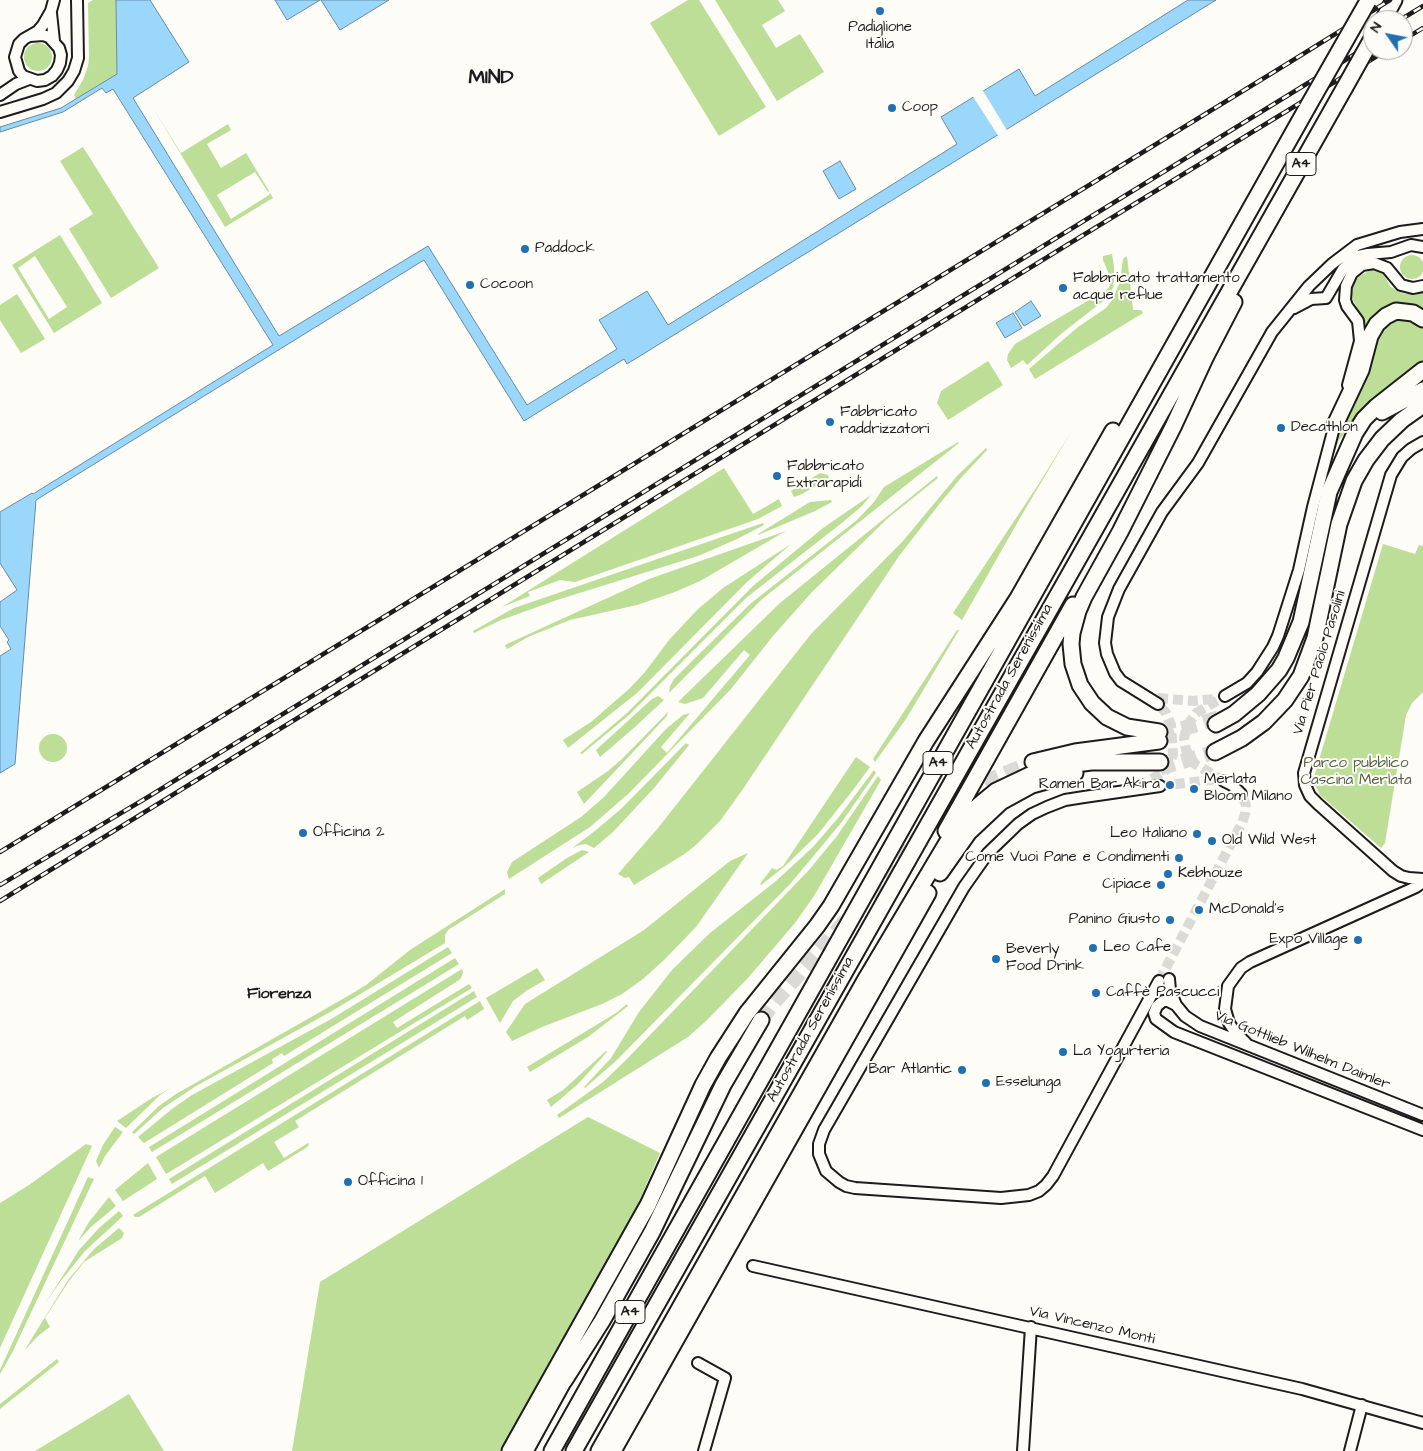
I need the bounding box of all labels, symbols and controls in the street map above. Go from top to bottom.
marker: Padiglione Italia [874,5,886,17]
north arrow [1363,10,1413,60]
text: N [1365,18,1387,37]
place label: Padiglione Italia [848,19,912,54]
district label: MIND [468,67,514,91]
place label: Coop [902,99,938,117]
marker: Coop [886,102,898,114]
road number: A4 [1286,152,1316,175]
place label: Paddock [535,240,595,258]
marker: Paddock [519,243,531,255]
place label: Fabbricato trattamento acque reflue [1073,270,1240,305]
place label: Cocoon [480,276,533,294]
marker: Cocoon [464,279,476,291]
marker: Fabbricato trattamento acque reflue [1057,282,1069,294]
place label: Fabbricato raddrizzatori [840,404,929,439]
marker: Fabbricato raddrizzatori [824,416,836,428]
place label: Decathlon [1291,419,1358,437]
marker: Decathlon [1275,422,1287,434]
place label: Fabbricato Extrarapidi [787,458,864,493]
marker: Fabbricato Extrarapidi [771,470,783,482]
street label: Via Pier Paolo Pasolini [1290,589,1350,737]
street label: Autostrada Serenissima [963,601,1057,753]
road number: A4 [923,751,953,774]
park label: Parco pubblico Cascina Merlata [1300,755,1412,790]
place label: Merlata Bloom Milano [1204,771,1292,806]
place label: Ramen Bar Akira [1039,776,1160,794]
marker: Ramen Bar Akira [1164,779,1176,791]
marker: Merlata Bloom Milano [1188,783,1200,795]
place label: Officina 2 [313,824,385,842]
place label: Leo Italiano [1110,825,1187,843]
marker: Officina 2 [297,827,309,839]
marker: Leo Italiano [1191,828,1203,840]
place label: Old Wild West [1222,832,1316,850]
marker: Old Wild West [1206,835,1218,847]
place label: Come Vuoi Pane e Condimenti [965,849,1169,867]
marker: Come Vuoi Pane e Condimenti [1173,852,1185,864]
place label: Kebhouze [1178,865,1243,883]
marker: Kebhouze [1162,868,1174,880]
place label: Cipiace [1102,876,1151,894]
marker: Cipiace [1155,879,1167,891]
place label: McDonald's [1209,901,1284,919]
marker: McDonald's [1193,904,1205,916]
place label: Panino Giusto [1069,911,1160,929]
marker: Panino Giusto [1164,914,1176,926]
place label: Expo Village [1269,931,1348,949]
marker: Expo Village [1352,934,1364,946]
place label: Leo Cafe [1103,939,1171,957]
place label: Beverly Food Drink [1006,941,1084,976]
marker: Leo Cafe [1087,942,1099,954]
marker: Beverly Food Drink [990,953,1002,965]
street label: Autostrada Serenissima [764,954,858,1106]
place label: Caffè Pascucci [1106,984,1219,1002]
district label: Fiorenza [247,985,311,1005]
marker: Caffè Pascucci [1090,987,1102,999]
street label: Via Gottlieb Wilhelm Daimler [1212,1007,1392,1095]
place label: La Yogurteria [1073,1043,1169,1061]
marker: La Yogurteria [1057,1046,1069,1058]
place label: Bar Atlantic [868,1061,952,1079]
marker: Bar Atlantic [956,1064,968,1076]
place label: Esselunga [996,1074,1061,1092]
marker: Esselunga [980,1077,992,1089]
place label: Officina 1 [358,1173,423,1191]
marker: Officina 1 [342,1176,354,1188]
road number: A4 [615,1300,645,1324]
street label: Via Vincenzo Monti [1028,1303,1156,1349]

